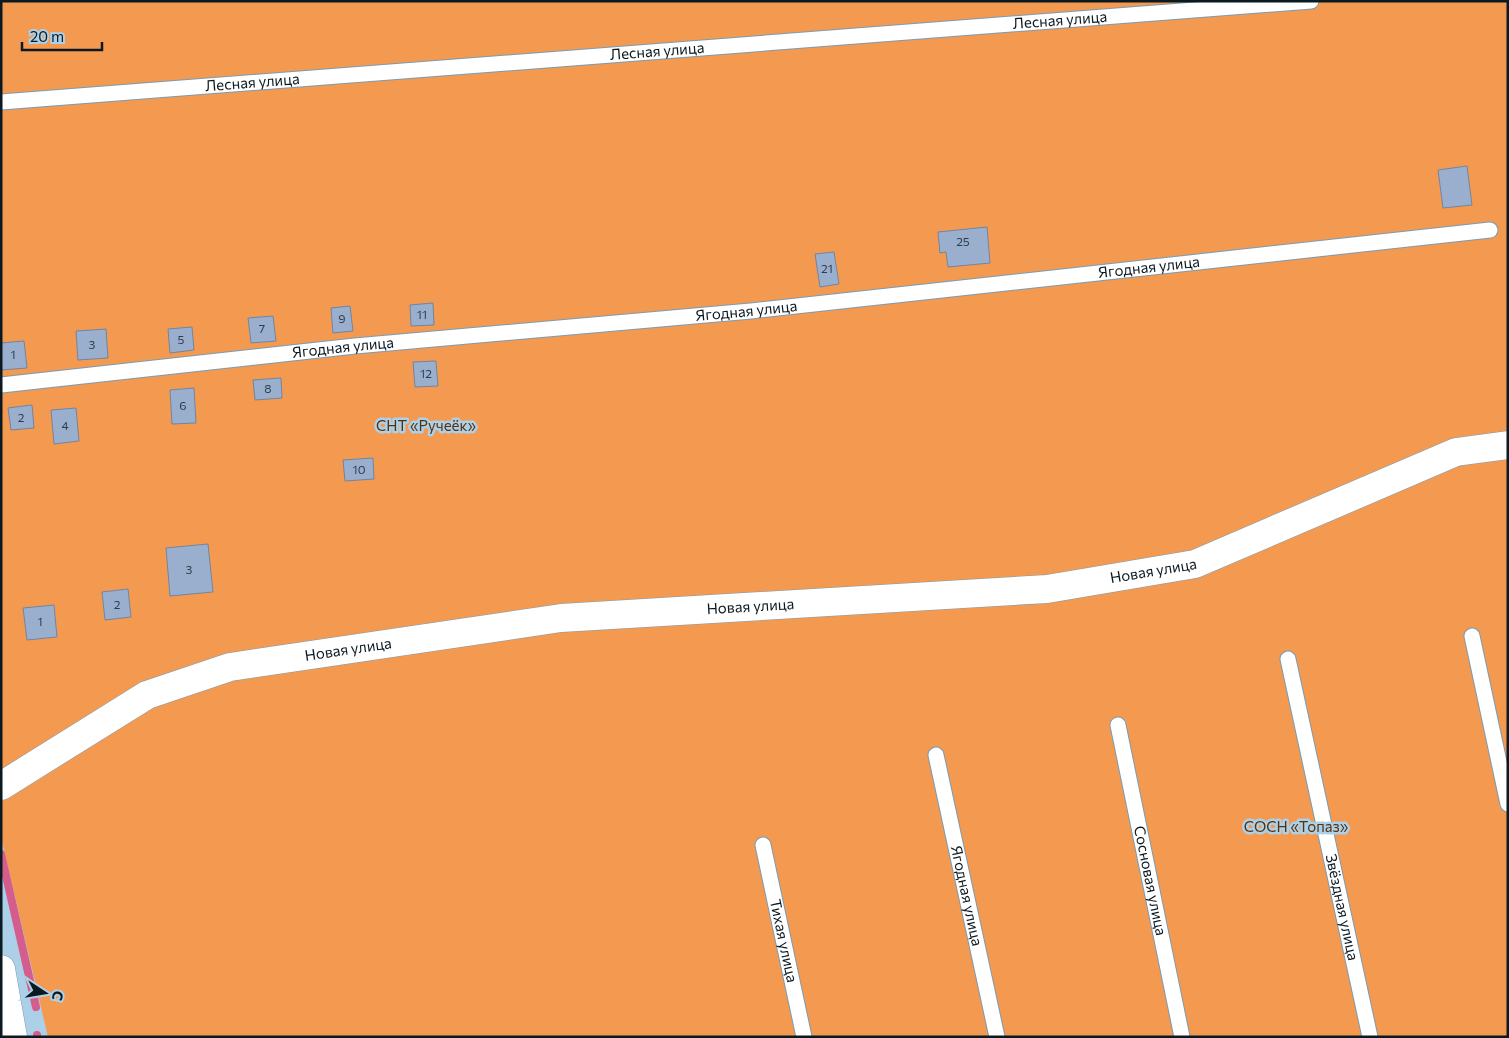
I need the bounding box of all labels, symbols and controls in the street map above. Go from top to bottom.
street label: Лесная улица [1012,7,1108,32]
scale bar [22,20,102,52]
text: 20 m [30,27,64,45]
street label: Лесная улица [609,38,705,63]
street label: Лесная улица [204,69,300,94]
house number: 25 [956,234,970,248]
street label: Ягодная улица [1097,252,1201,281]
house number: 21 [821,261,833,275]
street label: Ягодная улица [694,296,798,324]
house number: 11 [417,307,427,321]
house number: 9 [338,311,346,325]
house number: 7 [259,321,265,335]
house number: 5 [178,332,185,346]
street label: Ягодная улица [291,333,395,361]
house number: 3 [89,337,96,351]
house number: 1 [10,347,16,361]
house number: 12 [420,366,432,380]
house number: 8 [264,381,272,395]
house number: 6 [179,398,187,412]
house number: 2 [18,410,25,424]
park label: СНТ «Ручеёк» [376,416,476,434]
house number: 4 [61,418,69,432]
house number: 10 [353,462,366,476]
street label: Новая улица [1108,554,1198,586]
house number: 3 [186,562,193,576]
street label: Новая улица [706,594,795,617]
house number: 2 [114,597,121,611]
house number: 1 [37,614,43,628]
street label: Новая улица [303,633,393,664]
park label: СОСН «Топаз» [1244,817,1349,835]
street label: Сосновая улица [1131,824,1171,937]
street label: Ягодная улица [948,844,987,947]
street label: Звёздная улица [1323,852,1363,962]
street label: Тихая улица [767,897,802,984]
north arrow [20,968,70,1018]
text: С [49,989,68,1002]

